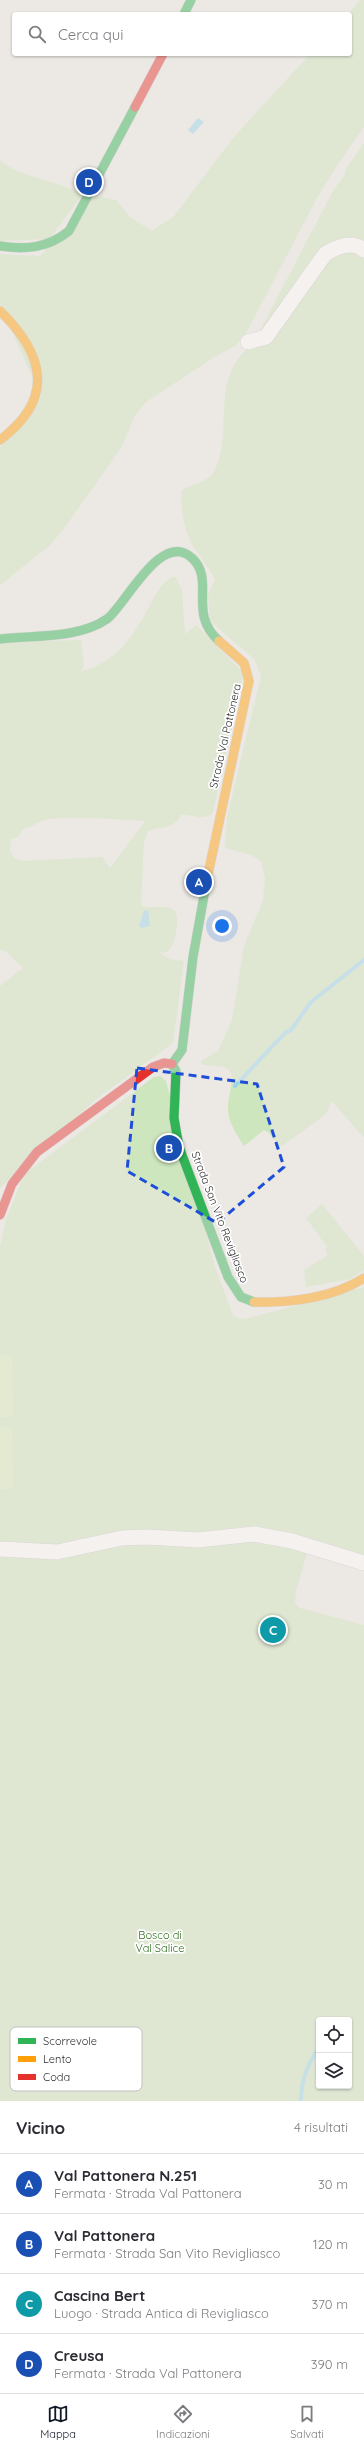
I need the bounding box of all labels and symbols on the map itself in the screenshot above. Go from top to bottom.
pin: D [76,167,102,197]
street label: Strada Val Pattonera [206,682,244,790]
pin: A [186,867,212,897]
your location [212,916,232,936]
pin: B [156,1133,182,1163]
street label: Strada San Vito Revigliasco [188,1149,252,1285]
pin: C [260,1615,286,1645]
park label: Bosco di Val Salice [135,1928,185,1955]
legend [10,2027,142,2091]
text: Scorrevole [43,2034,97,2048]
text: Lento [43,2052,72,2066]
text: Coda [43,2070,70,2084]

